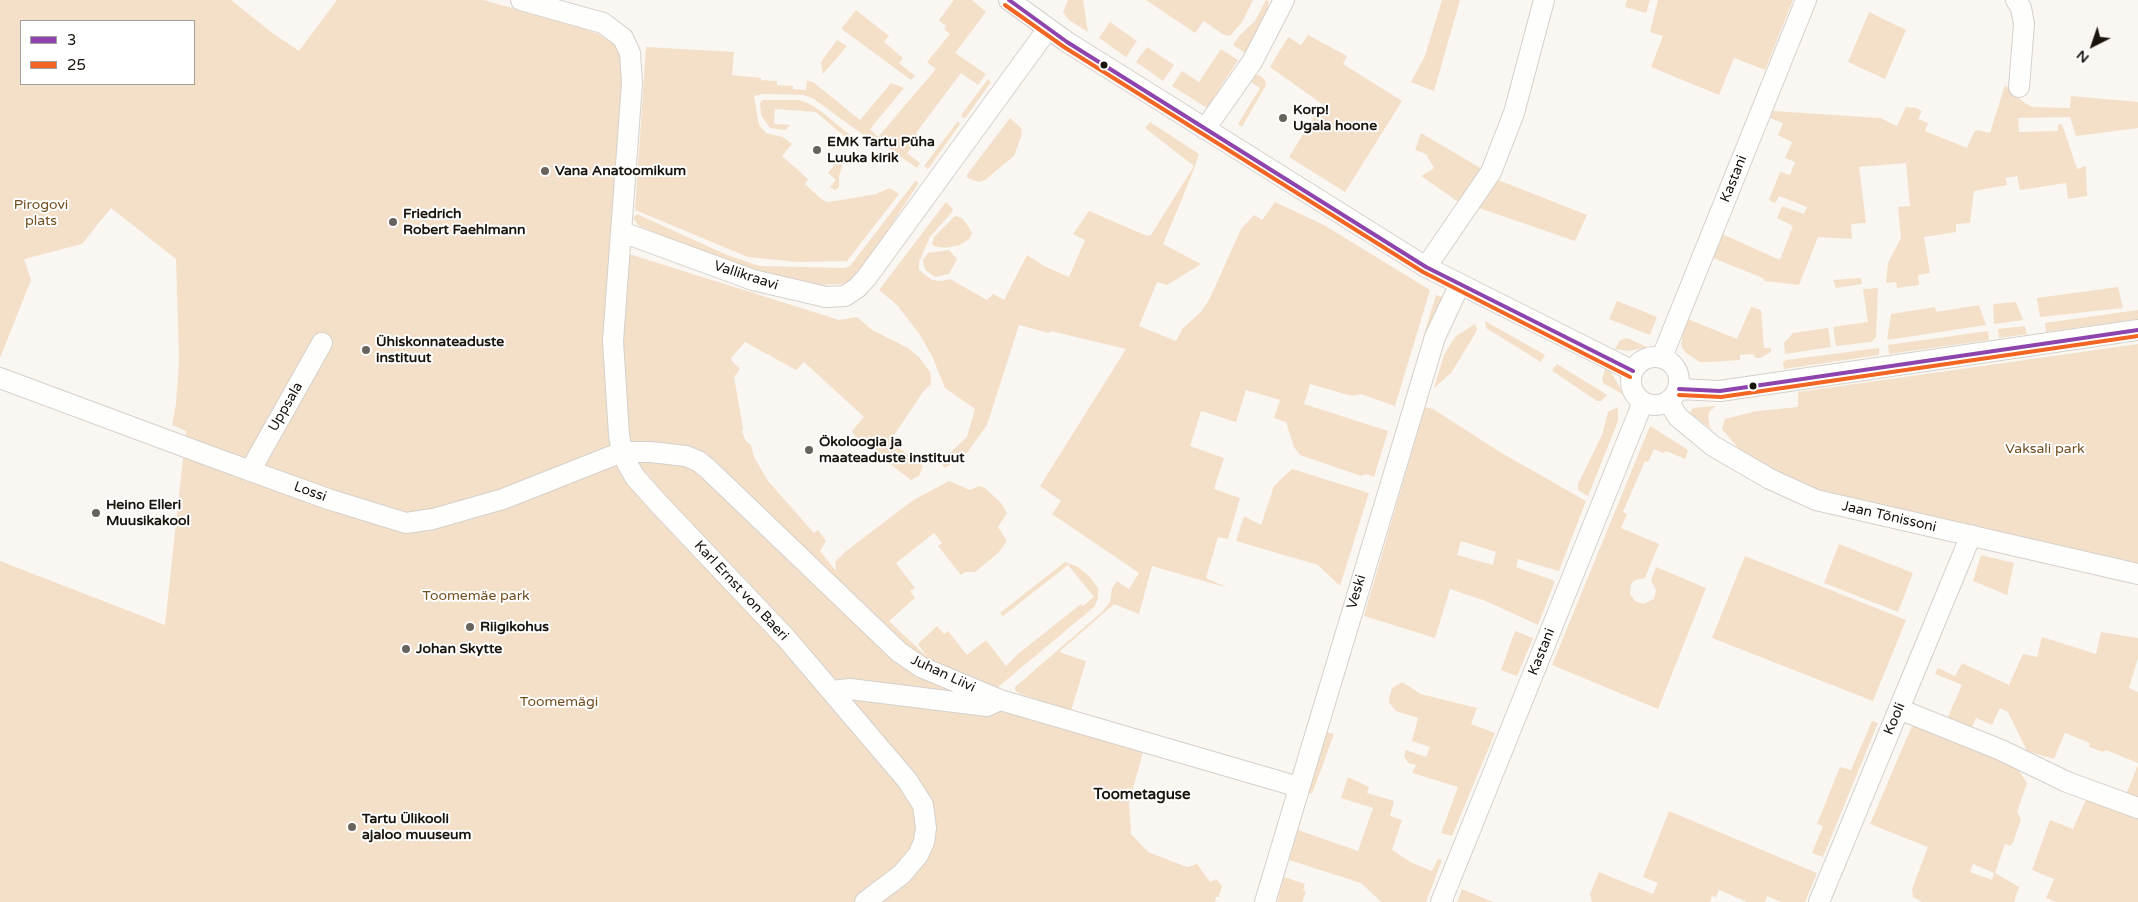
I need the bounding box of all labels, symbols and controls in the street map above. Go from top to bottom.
legend [20,20,195,85]
north arrow [2068,20,2118,70]
text: 3 [67,31,76,49]
text: N [2073,47,2093,67]
text: 25 [67,56,86,74]
unlabelled marker [1099,60,1109,70]
place label: Korp! Ugala hoone [1293,102,1377,134]
marker: Korp! Ugala hoone [1277,112,1289,124]
place label: EMK Tartu Püha Luuka kirik [827,134,935,166]
marker: EMK Tartu Püha Luuka kirik [811,144,823,156]
street label: Kastani [1717,153,1751,205]
place label: Vana Anatoomikum [555,163,686,179]
marker: Vana Anatoomikum [539,165,551,177]
park label: Pirogovi plats [14,197,68,230]
place label: Friedrich Robert Faehlmann [403,206,526,238]
marker: Friedrich Robert Faehlmann [387,216,399,228]
street label: Vallikraavi [712,258,780,294]
place label: Ühiskonnateaduste instituut [376,334,504,367]
marker: Ühiskonnateaduste instituut [360,344,372,356]
street label: Uppsala [265,379,307,435]
unlabelled marker [1748,381,1758,391]
place label: Ökoloogia ja maateaduste instituut [819,434,965,467]
park label: Vaksali park [2005,441,2085,457]
marker: Ökoloogia ja maateaduste instituut [803,444,815,456]
street label: Lossi [291,478,329,506]
place label: Heino Elleri Muusikakool [106,497,190,530]
street label: Jaan Tõnissoni [1840,498,1938,536]
marker: Heino Elleri Muusikakool [90,507,102,519]
street label: Karl Ernst von Baeri [690,538,792,644]
street label: Veski [1344,573,1370,611]
park label: Toomemäe park [422,588,530,604]
place label: Riigikohus [480,619,549,635]
marker: Riigikohus [464,621,476,633]
street label: Kastani [1525,626,1559,678]
place label: Johan Skytte [416,641,502,657]
marker: Johan Skytte [400,643,412,655]
street label: Juhan Liivi [908,652,978,696]
park label: Toomemägi [520,694,598,710]
street label: Kooli [1881,700,1909,738]
district label: Toometaguse [1093,786,1191,804]
place label: Tartu Ülikooli ajaloo muuseum [362,811,471,844]
marker: Tartu Ülikooli ajaloo muuseum [346,821,358,833]

